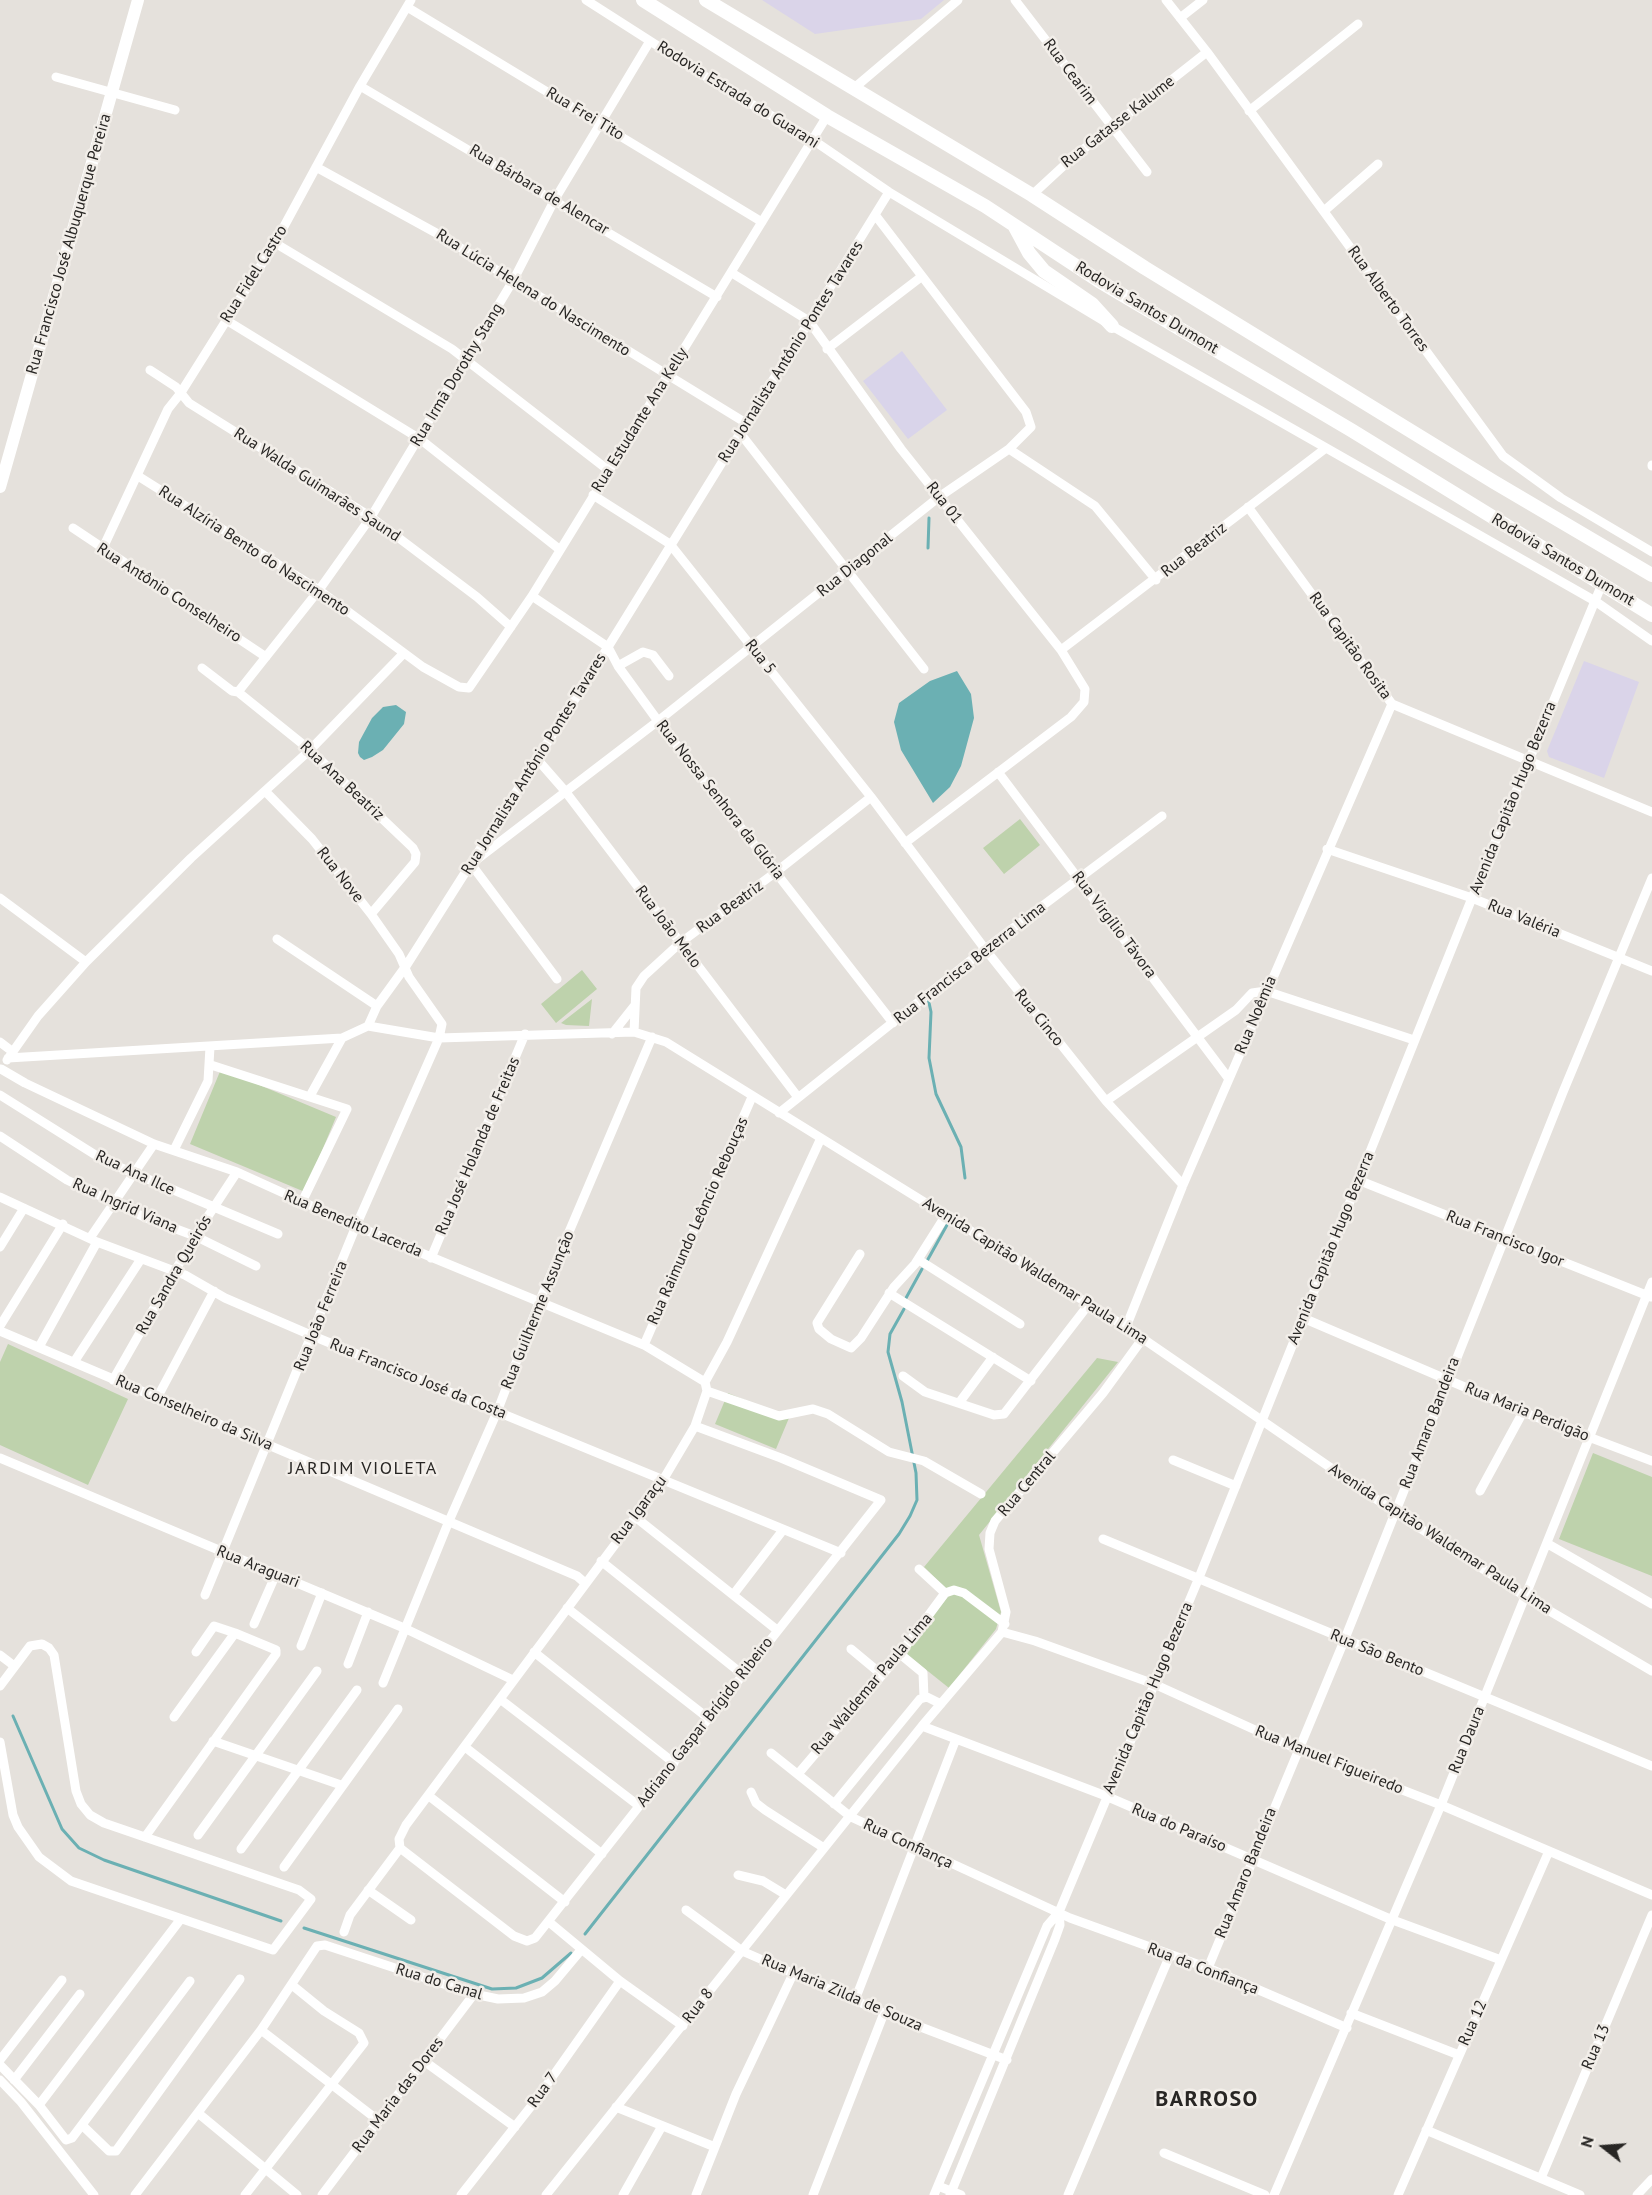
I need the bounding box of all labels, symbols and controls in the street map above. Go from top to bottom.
street label: Rua Cearim [1039,35,1101,109]
street label: Rodovia Estrada do Guarani [653,37,823,153]
street label: Rua Gatasse Kalume [1057,72,1179,172]
street label: Rua Frei Tito [543,83,627,145]
street label: Rua Francisco José Albuquerque Pereira [23,111,115,377]
street label: Rua Bárbara de Alencar [466,141,612,239]
street label: Rua Fidel Castro [216,222,292,326]
street label: Rua Lúcia Helena do Nascimento [432,225,634,361]
street label: Rua Jornalista Antônio Pontes Tavares [715,238,867,466]
street label: Rua Alberto Torres [1343,242,1433,356]
street label: Rodovia Santos Dumont [1072,258,1222,358]
street label: Rua Irmã Dorothy Stang [407,300,507,450]
street label: Rua Estudante Ana Kelly [588,344,692,496]
street label: Rua Walda Guimarães Saund [230,424,404,546]
street label: Rua 01 [922,478,966,528]
street label: Rua Alzíria Bento do Nascimento [155,482,353,620]
street label: Rodovia Santos Dumont [1488,510,1638,610]
street label: Rua Beatriz [1157,518,1231,582]
street label: Rua Diagonal [813,529,897,601]
street label: Rua Antônio Conselheiro [93,539,245,647]
street label: Rua Capitão Rosita [1305,589,1395,703]
street label: Rua 5 [740,636,780,678]
street label: Rua Jornalista Antônio Pontes Tavares [458,650,610,878]
street label: Avenida Capitão Hugo Bezerra [1465,699,1561,897]
street label: Rua Nossa Senhora da Glória [652,716,788,884]
street label: Rua Ana Beatriz [296,737,388,825]
street label: Rua Nove [312,843,368,907]
street label: Rua Virgílio Távora [1068,868,1160,982]
street label: Rua Beatriz [693,876,767,938]
street label: Rua João Melo [631,882,705,972]
street label: Rua Valéria [1485,896,1563,942]
street label: Rua Francisca Bezerra Lima [890,898,1050,1028]
street label: Rua Noêmia [1231,973,1281,1057]
street label: Rua Cinco [1010,986,1068,1050]
street label: Rua José Holanda de Freitas [432,1054,524,1238]
street label: Rua Raimundo Leôncio Rebouças [643,1114,753,1328]
street label: Rua Ana Ilce [93,1146,177,1200]
street label: Avenida Capitão Hugo Bezerra [1283,1149,1379,1347]
street label: Rua Ingrid Viana [70,1174,180,1238]
street label: Rua Benedito Lacerda [281,1186,425,1262]
street label: Avenida Capitão Waldemar Paula Lima [919,1193,1151,1349]
street label: Rua Francisco Igor [1443,1207,1567,1271]
street label: Rua Sandra Queirós [132,1212,216,1338]
street label: Rua Guilherme Assunção [497,1228,579,1392]
street label: Rua João Ferreira [290,1258,352,1374]
street label: Rua Francisco José da Costa [327,1335,509,1423]
street label: Rua Amaro Bandeira [1396,1355,1464,1491]
street label: Rua Conselheiro da Silva [112,1371,276,1455]
street label: Rua Maria Perdigão [1462,1378,1592,1446]
street label: Rua Central [994,1448,1060,1520]
district label: JARDIM VIOLETA [288,1458,438,1480]
street label: Avenida Capitão Waldemar Paula Lima [1325,1460,1555,1618]
street label: Rua Igaraçu [607,1472,671,1548]
street label: Rua Araguari [214,1542,302,1592]
street label: Avenida Capitão Hugo Bezerra [1099,1599,1197,1797]
street label: Rua Waldemar Paula Lima [807,1610,937,1758]
street label: Rua São Bento [1327,1625,1427,1681]
street label: Adriano Gaspar Brígido Ribeiro [633,1633,777,1811]
street label: Rua Daura [1445,1704,1489,1776]
street label: Rua Manuel Figueiredo [1252,1721,1406,1799]
street label: Rua do Paraíso [1129,1799,1229,1857]
street label: Rua Amaro Bandeira [1211,1805,1281,1941]
street label: Rua Confiança [860,1815,956,1873]
street label: Rua da Confiança [1145,1939,1261,1999]
street label: Rua Maria Zilda de Souza [759,1950,925,2036]
street label: Rua do Canal [393,1960,485,2004]
street label: Rua 8 [678,1985,718,2027]
street label: Rua 12 [1455,1997,1491,2049]
street label: Rua 13 [1578,2021,1614,2073]
street label: Rua Maria das Dores [348,2033,448,2157]
street label: Rua 7 [524,2069,562,2111]
district label: BARROSO [1155,2087,1259,2113]
north arrow [1574,2117,1634,2177]
text: N [1576,2134,1598,2150]

